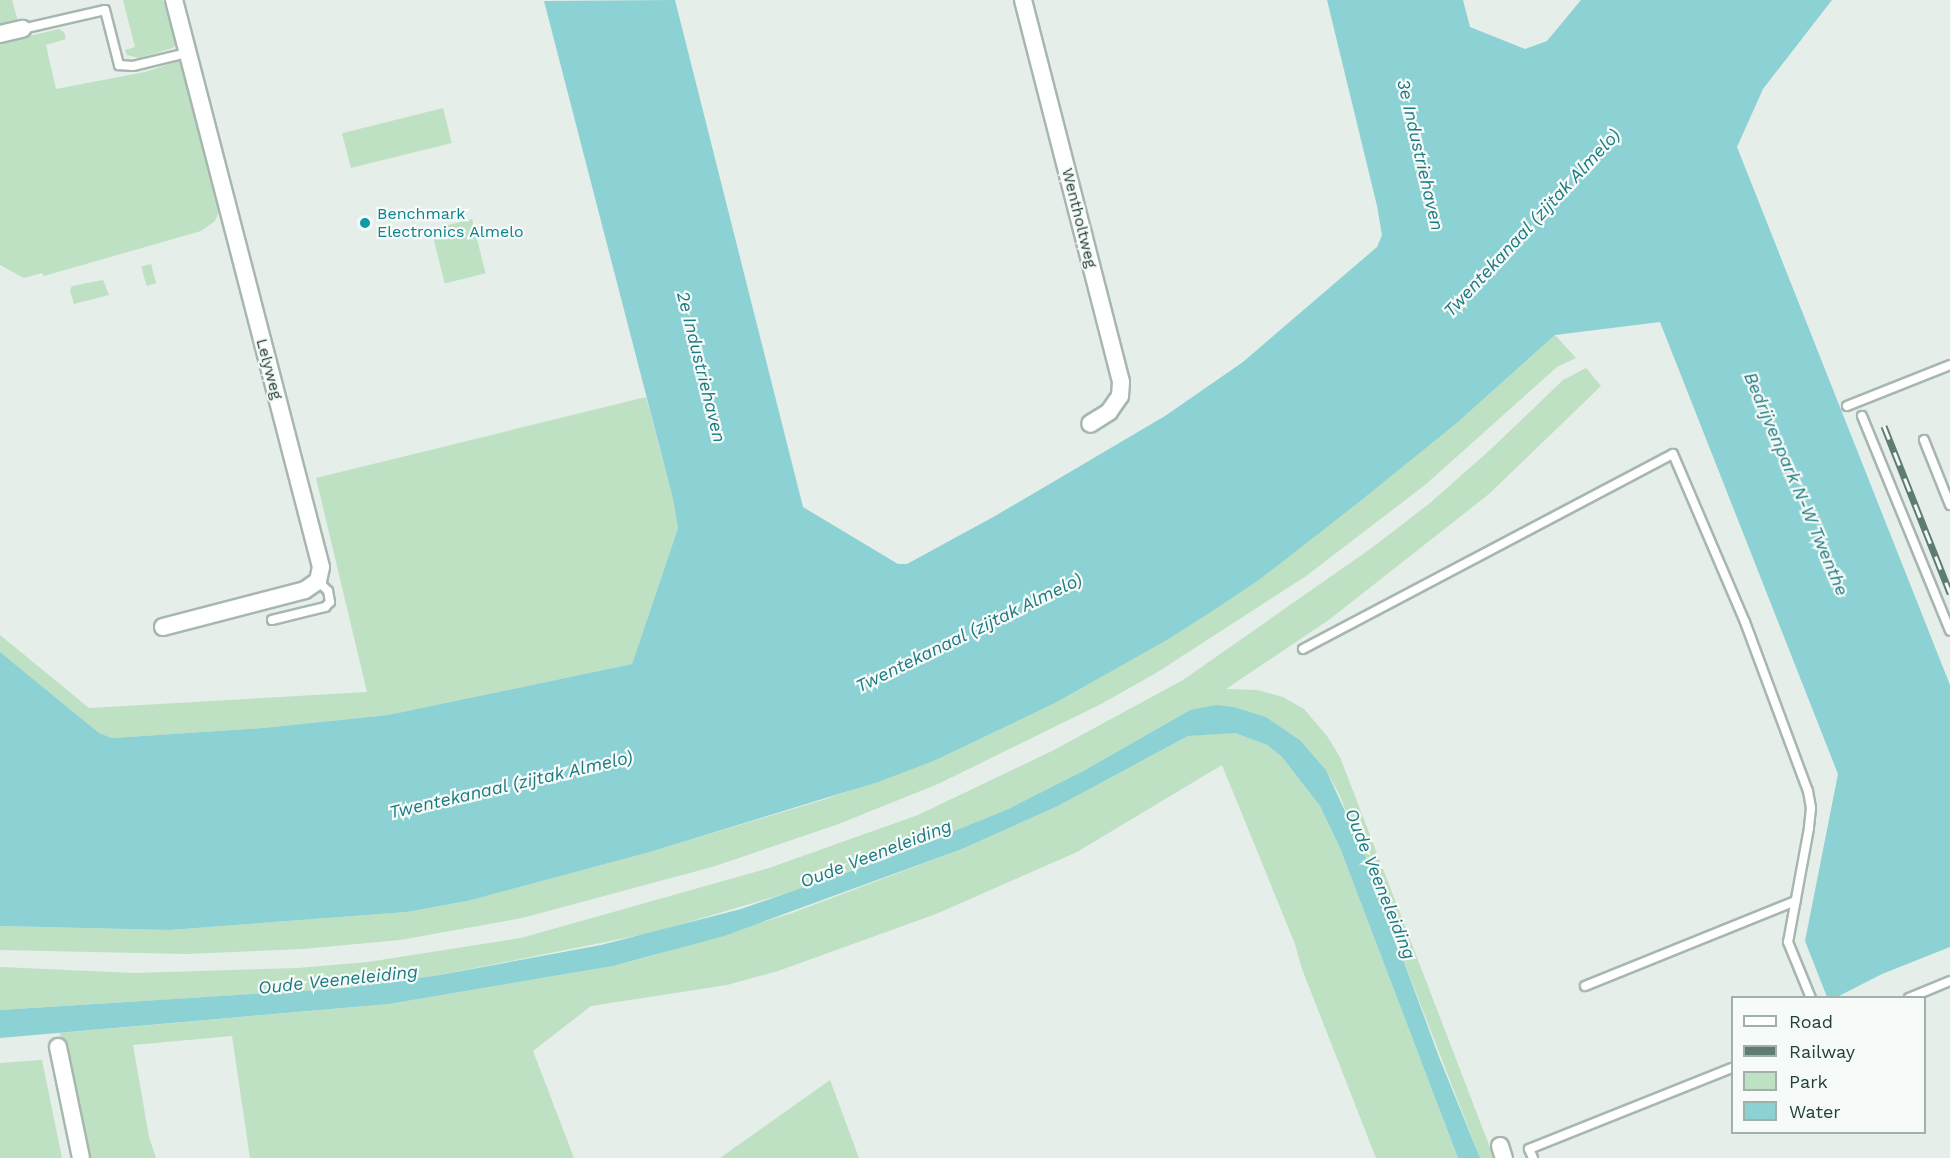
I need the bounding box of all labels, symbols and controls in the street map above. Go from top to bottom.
water label: 3e Industriehaven [1392,77,1448,233]
water label: Twentekanaal (zijtak Almelo) [1439,124,1625,322]
street label: Wentholtweg [1057,166,1101,270]
place label: Benchmark Electronics Almelo [377,204,524,242]
marker: Benchmark Electronics Almelo [358,216,372,230]
water label: 2e Industriehaven [672,289,730,445]
street label: Lelyweg [252,336,286,402]
water label: Bedrijvenpark N-W Twenthe [1739,368,1853,600]
water label: Twentekanaal (zijtak Almelo) [851,568,1087,698]
water label: Twentekanaal (zijtak Almelo) [386,746,636,824]
water label: Oude Veeneleiding [1340,805,1420,963]
water label: Oude Veeneleiding [797,815,955,893]
water label: Oude Veeneleiding [257,961,419,999]
legend [1731,996,1926,1134]
text: Road [1789,1011,1833,1032]
text: Railway [1789,1041,1855,1062]
text: Park [1789,1071,1828,1092]
text: Water [1789,1101,1841,1122]

